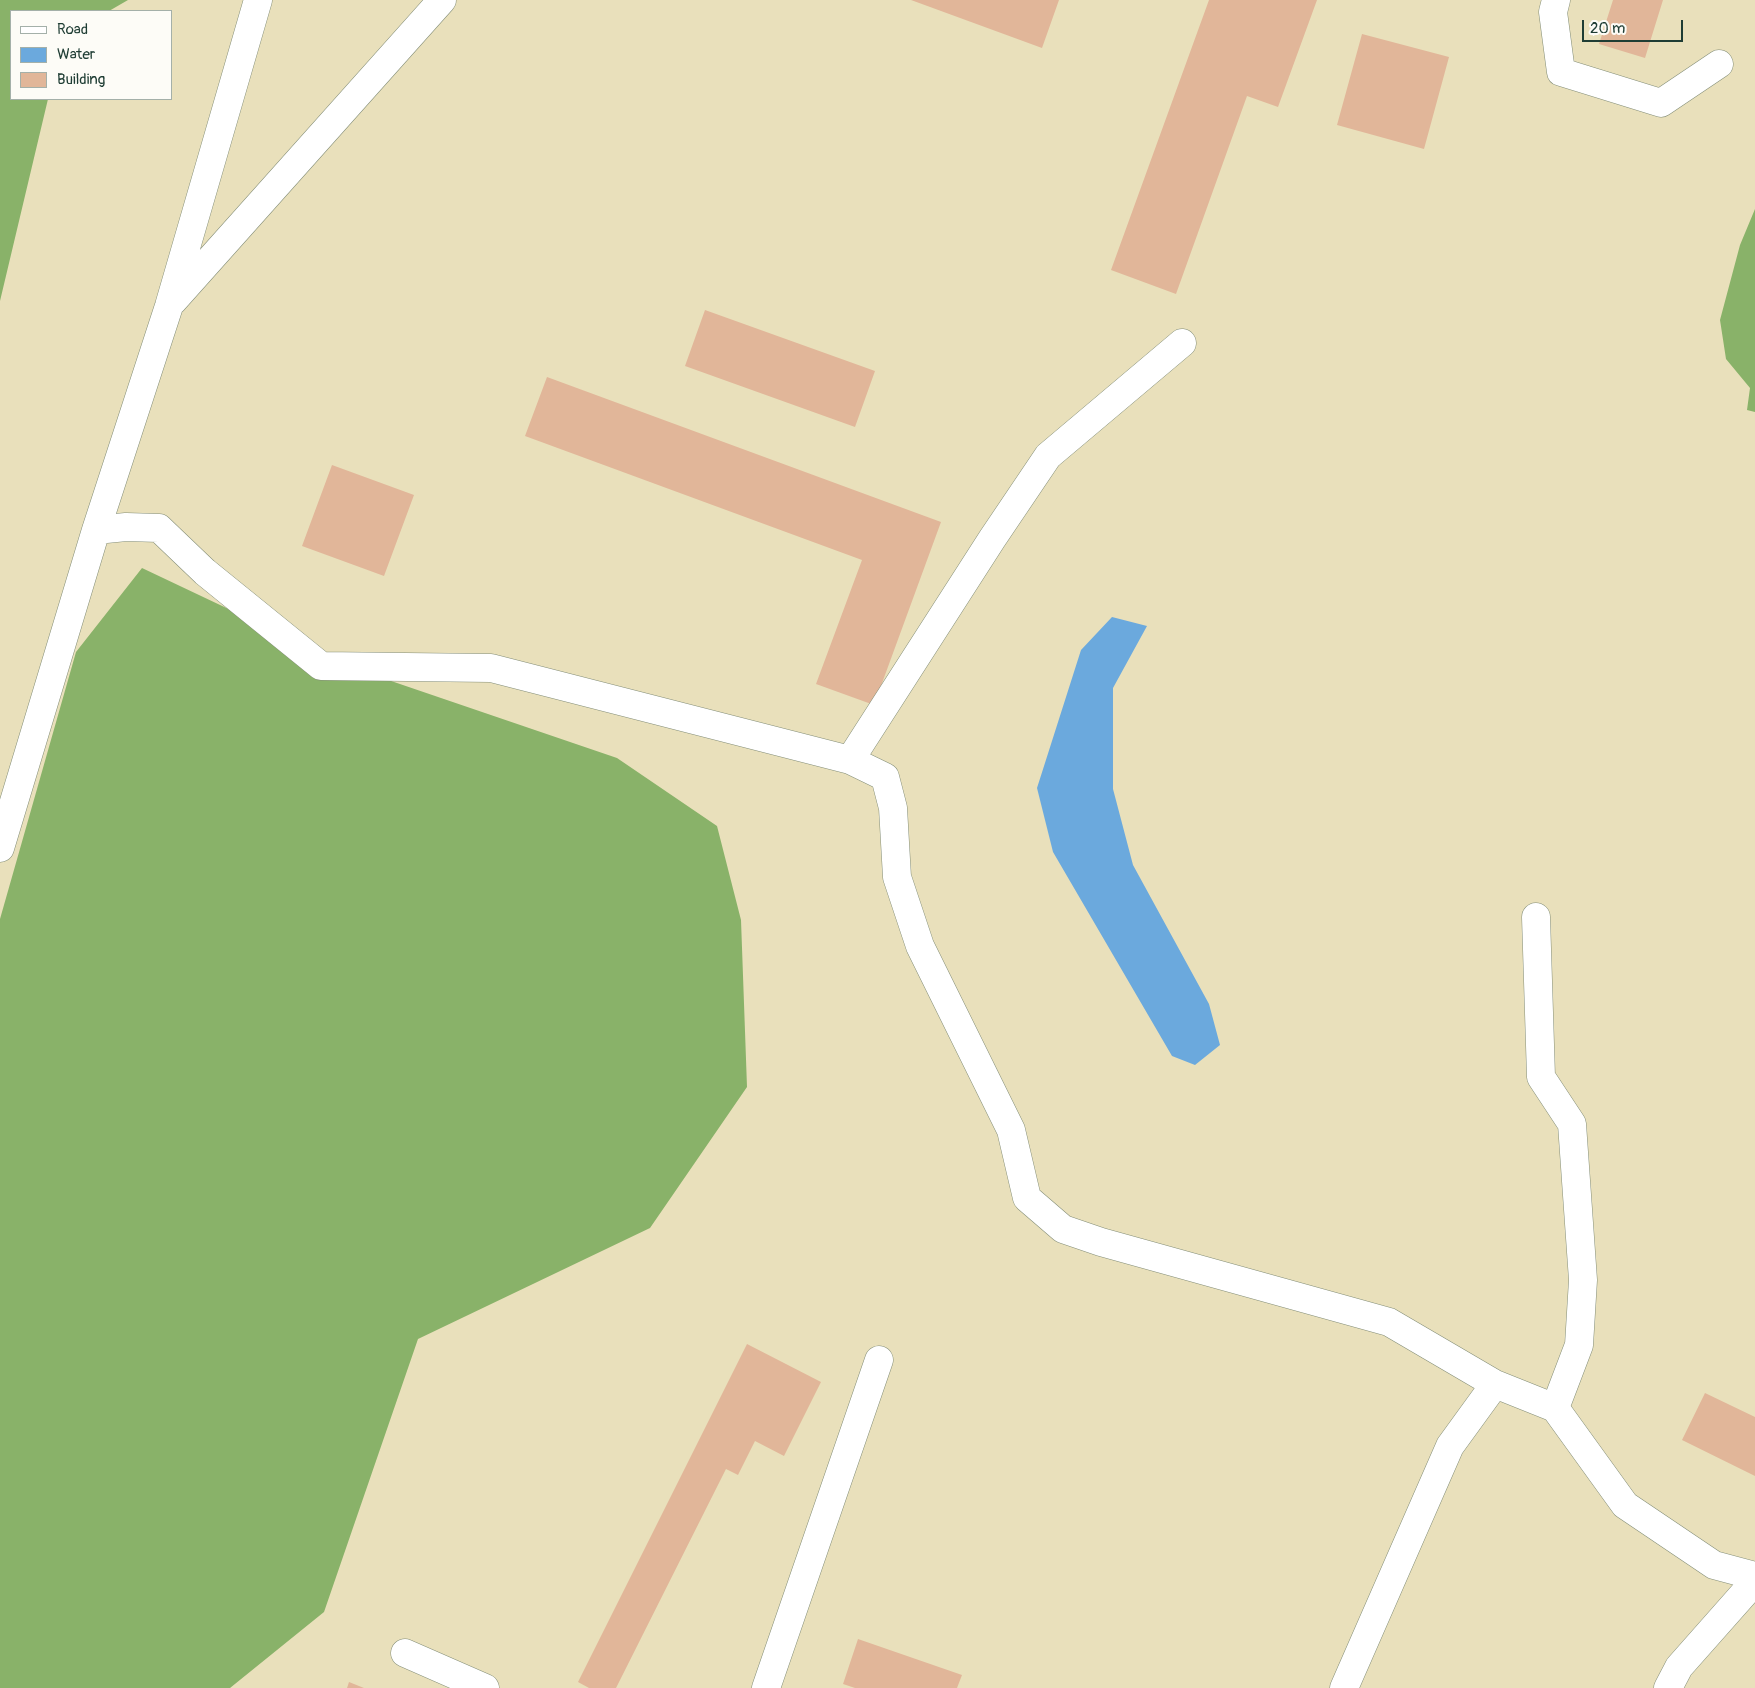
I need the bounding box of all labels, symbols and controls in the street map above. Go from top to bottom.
legend [10,10,172,100]
scale bar [1585,10,1686,42]
text: 20 m [1590,19,1625,38]
text: Road [57,20,88,39]
text: Water [57,45,95,64]
text: Building [57,70,105,89]

